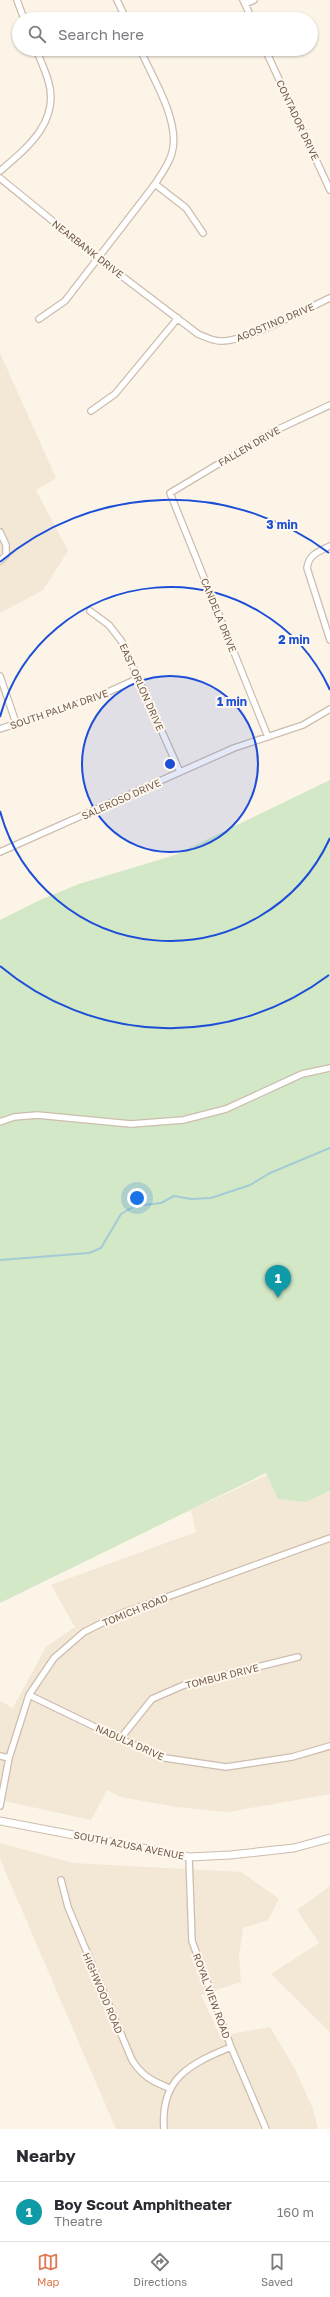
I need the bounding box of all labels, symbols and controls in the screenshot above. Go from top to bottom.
search box [12,12,318,56]
icon: search [26,23,48,45]
text: Search here [58,25,144,43]
street label: CONTADOR DRIVE [274,78,322,162]
street label: NEARBANK DRIVE [50,217,126,281]
street label: AGOSTINO DRIVE [234,300,316,344]
street label: FALLEN DRIVE [216,423,282,469]
text: 3 min [266,517,298,532]
street label: CANDELA DRIVE [199,576,239,654]
text: 2 min [278,632,310,647]
street label: EAST ORLON DRIVE [117,641,167,733]
street label: SOUTH PALMA DRIVE [8,687,110,731]
text: 1 min [217,694,247,709]
centre of rings [163,757,177,771]
street label: SALEROSO DRIVE [80,776,162,822]
your location [127,1188,147,1208]
pin: 1 [265,1265,291,1298]
street label: TOMICH ROAD [100,1591,170,1629]
street label: TOMBUR DRIVE [184,1661,260,1691]
street label: NADULA DRIVE [94,1722,166,1762]
street label: SOUTH AZUSA AVENUE [73,1828,185,1862]
street label: HIGHWOOD ROAD [81,1951,125,2035]
street label: ROYAL VIEW ROAD [191,1952,233,2040]
text: Nearby [16,2145,76,2166]
text: Boy Scout Amphitheater [54,2195,232,2213]
text: 1 [26,2204,32,2220]
text: 160 m [277,2204,314,2220]
text: Theatre [54,2213,103,2229]
tab: Map [37,2251,59,2288]
tab: Directions [133,2251,187,2288]
tab: Saved [261,2251,293,2288]

